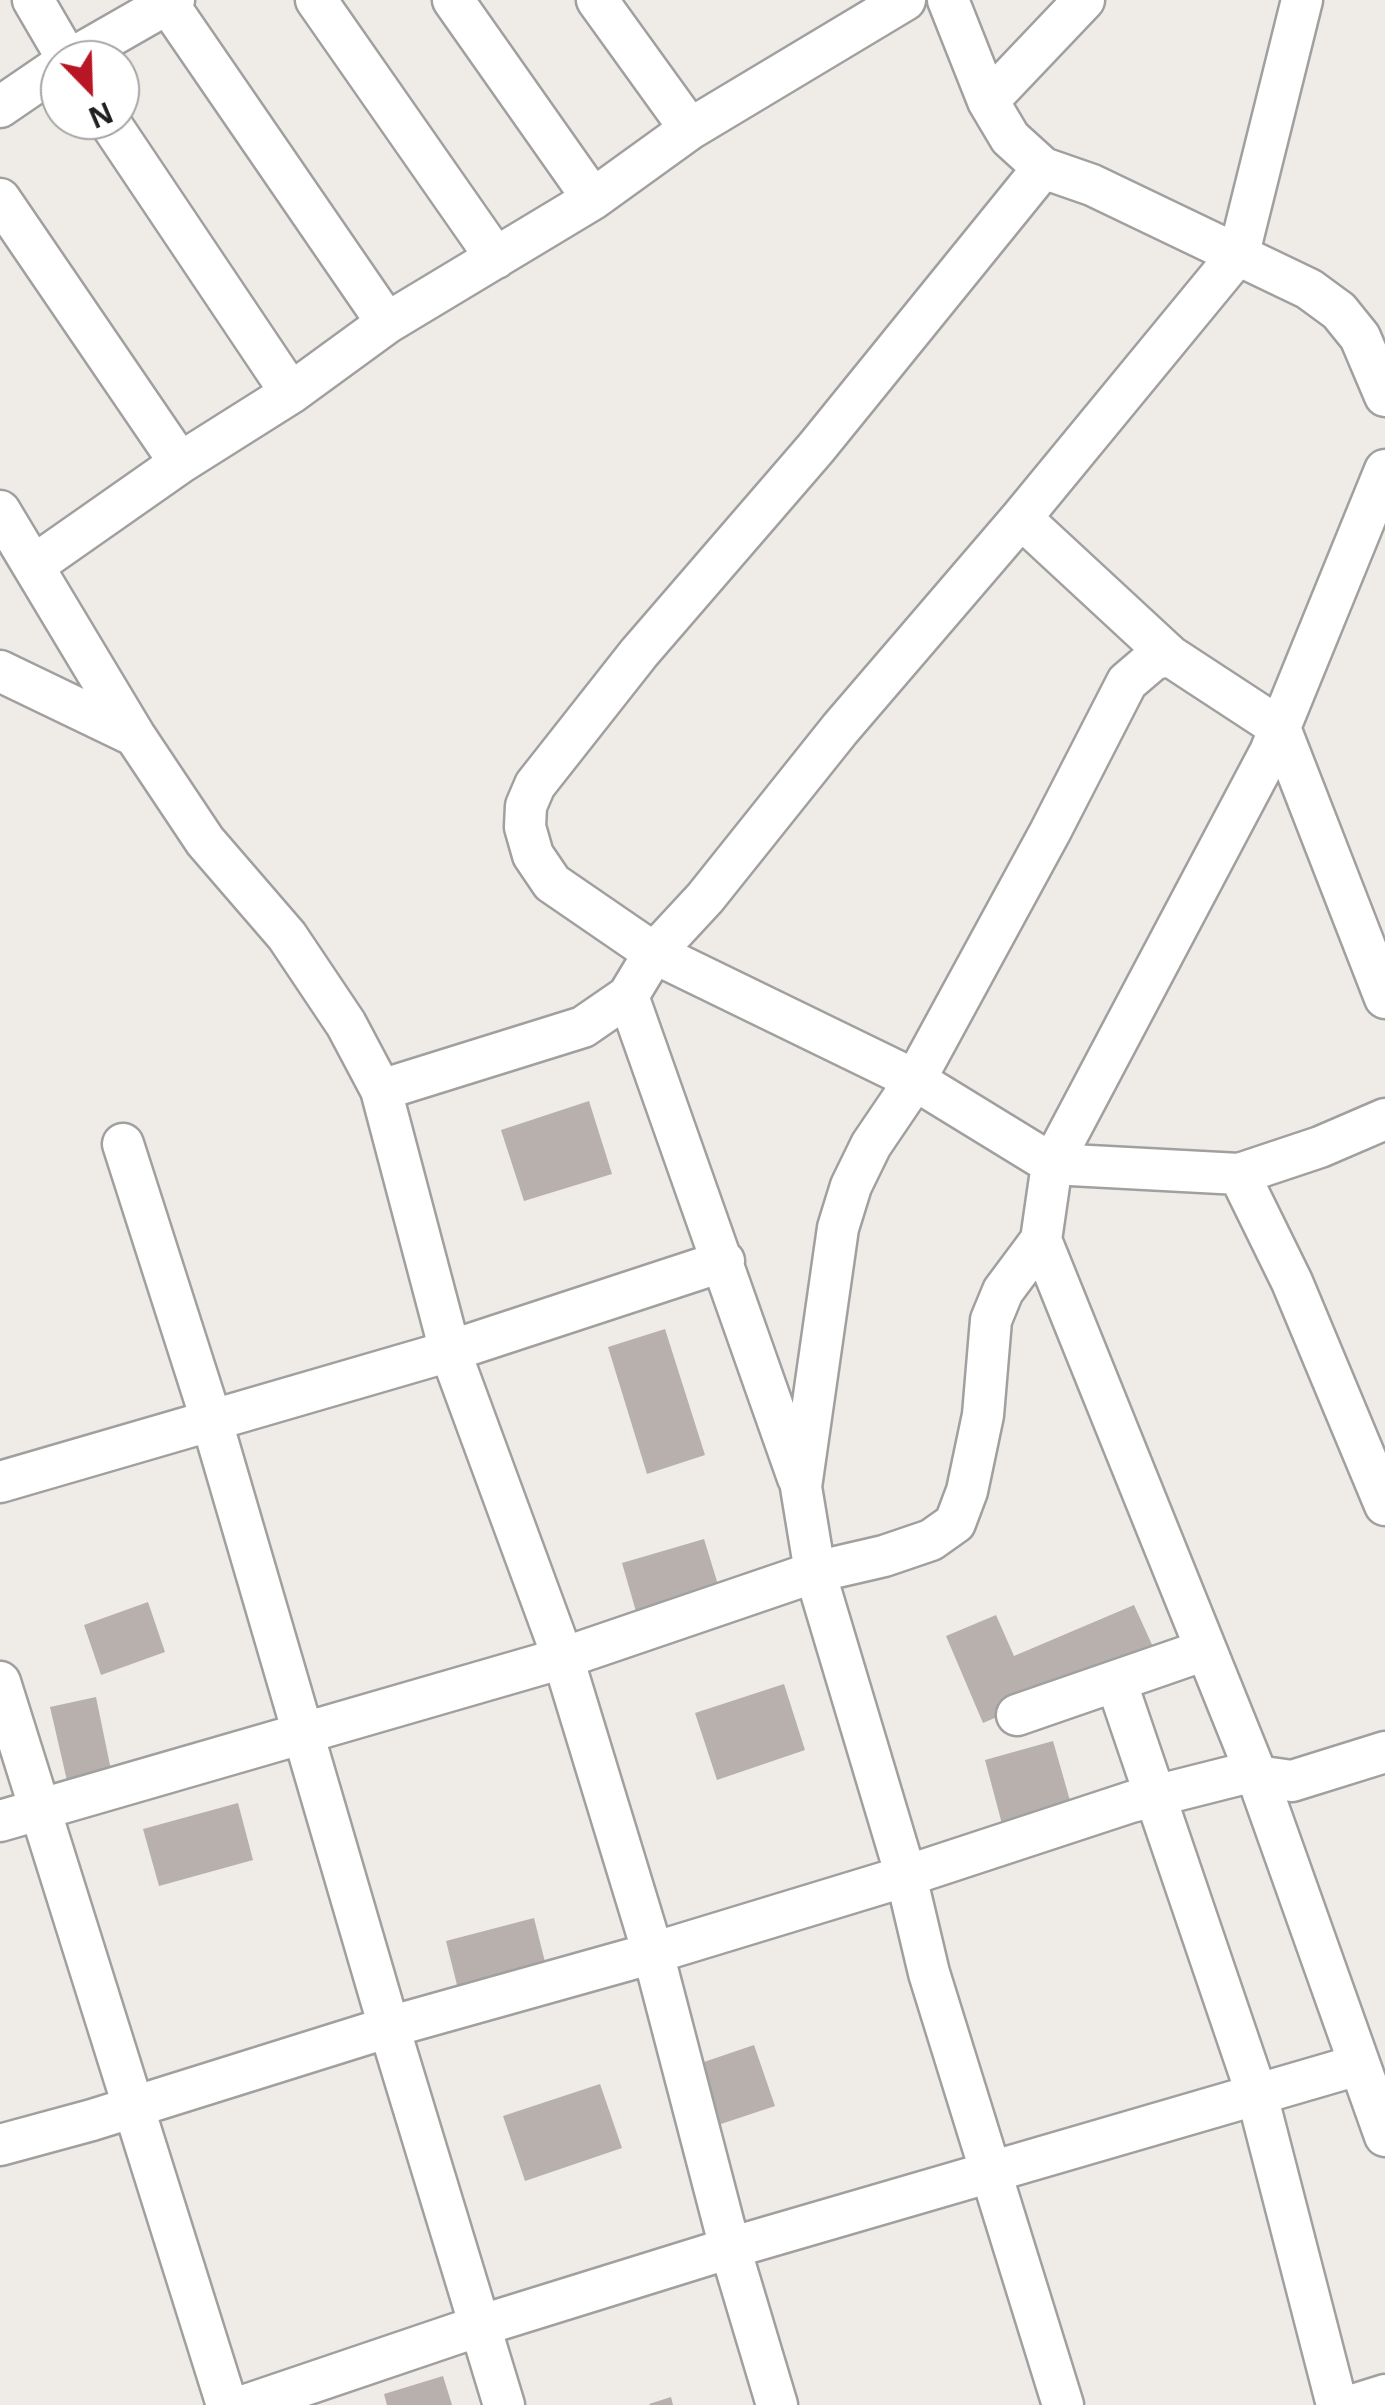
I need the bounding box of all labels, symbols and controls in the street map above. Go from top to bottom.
north arrow [40,40,140,140]
text: N [83,94,119,138]

